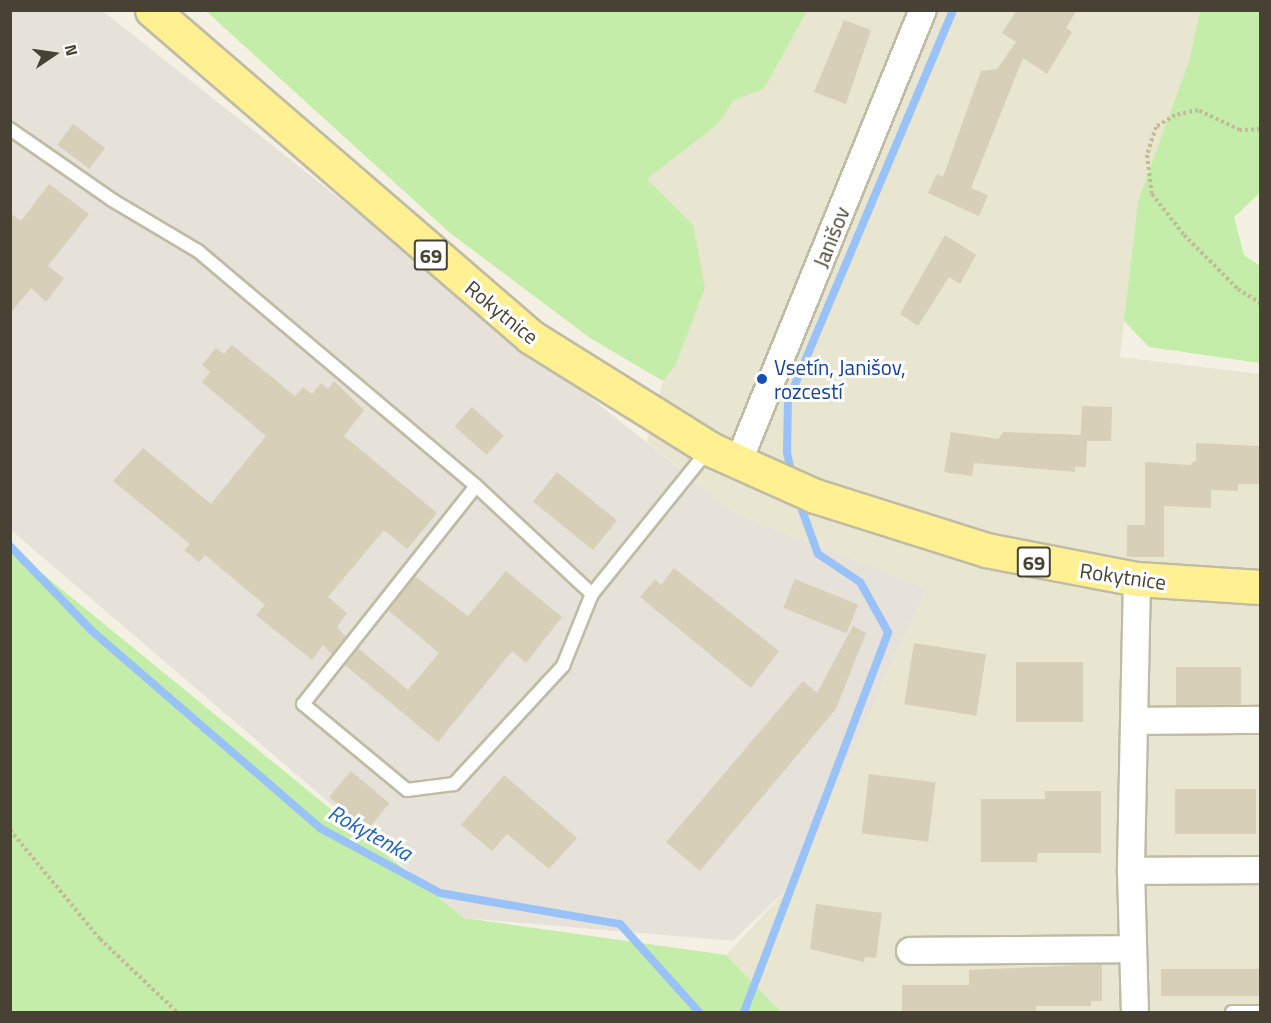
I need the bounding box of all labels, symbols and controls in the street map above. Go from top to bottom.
north arrow [24,24,84,84]
text: N [59,42,84,58]
street label: Janišov [807,203,855,271]
road number: 69 [413,238,449,272]
street label: Rokytnice [460,275,544,349]
place label: Vsetín, Janišov, rozcestí [774,354,906,404]
marker: Vsetín, Janišov, rozcestí [755,372,769,386]
road number: 69 [1016,545,1052,579]
street label: Rokytnice [1078,557,1168,595]
water label: Rokytenka [324,799,416,867]

